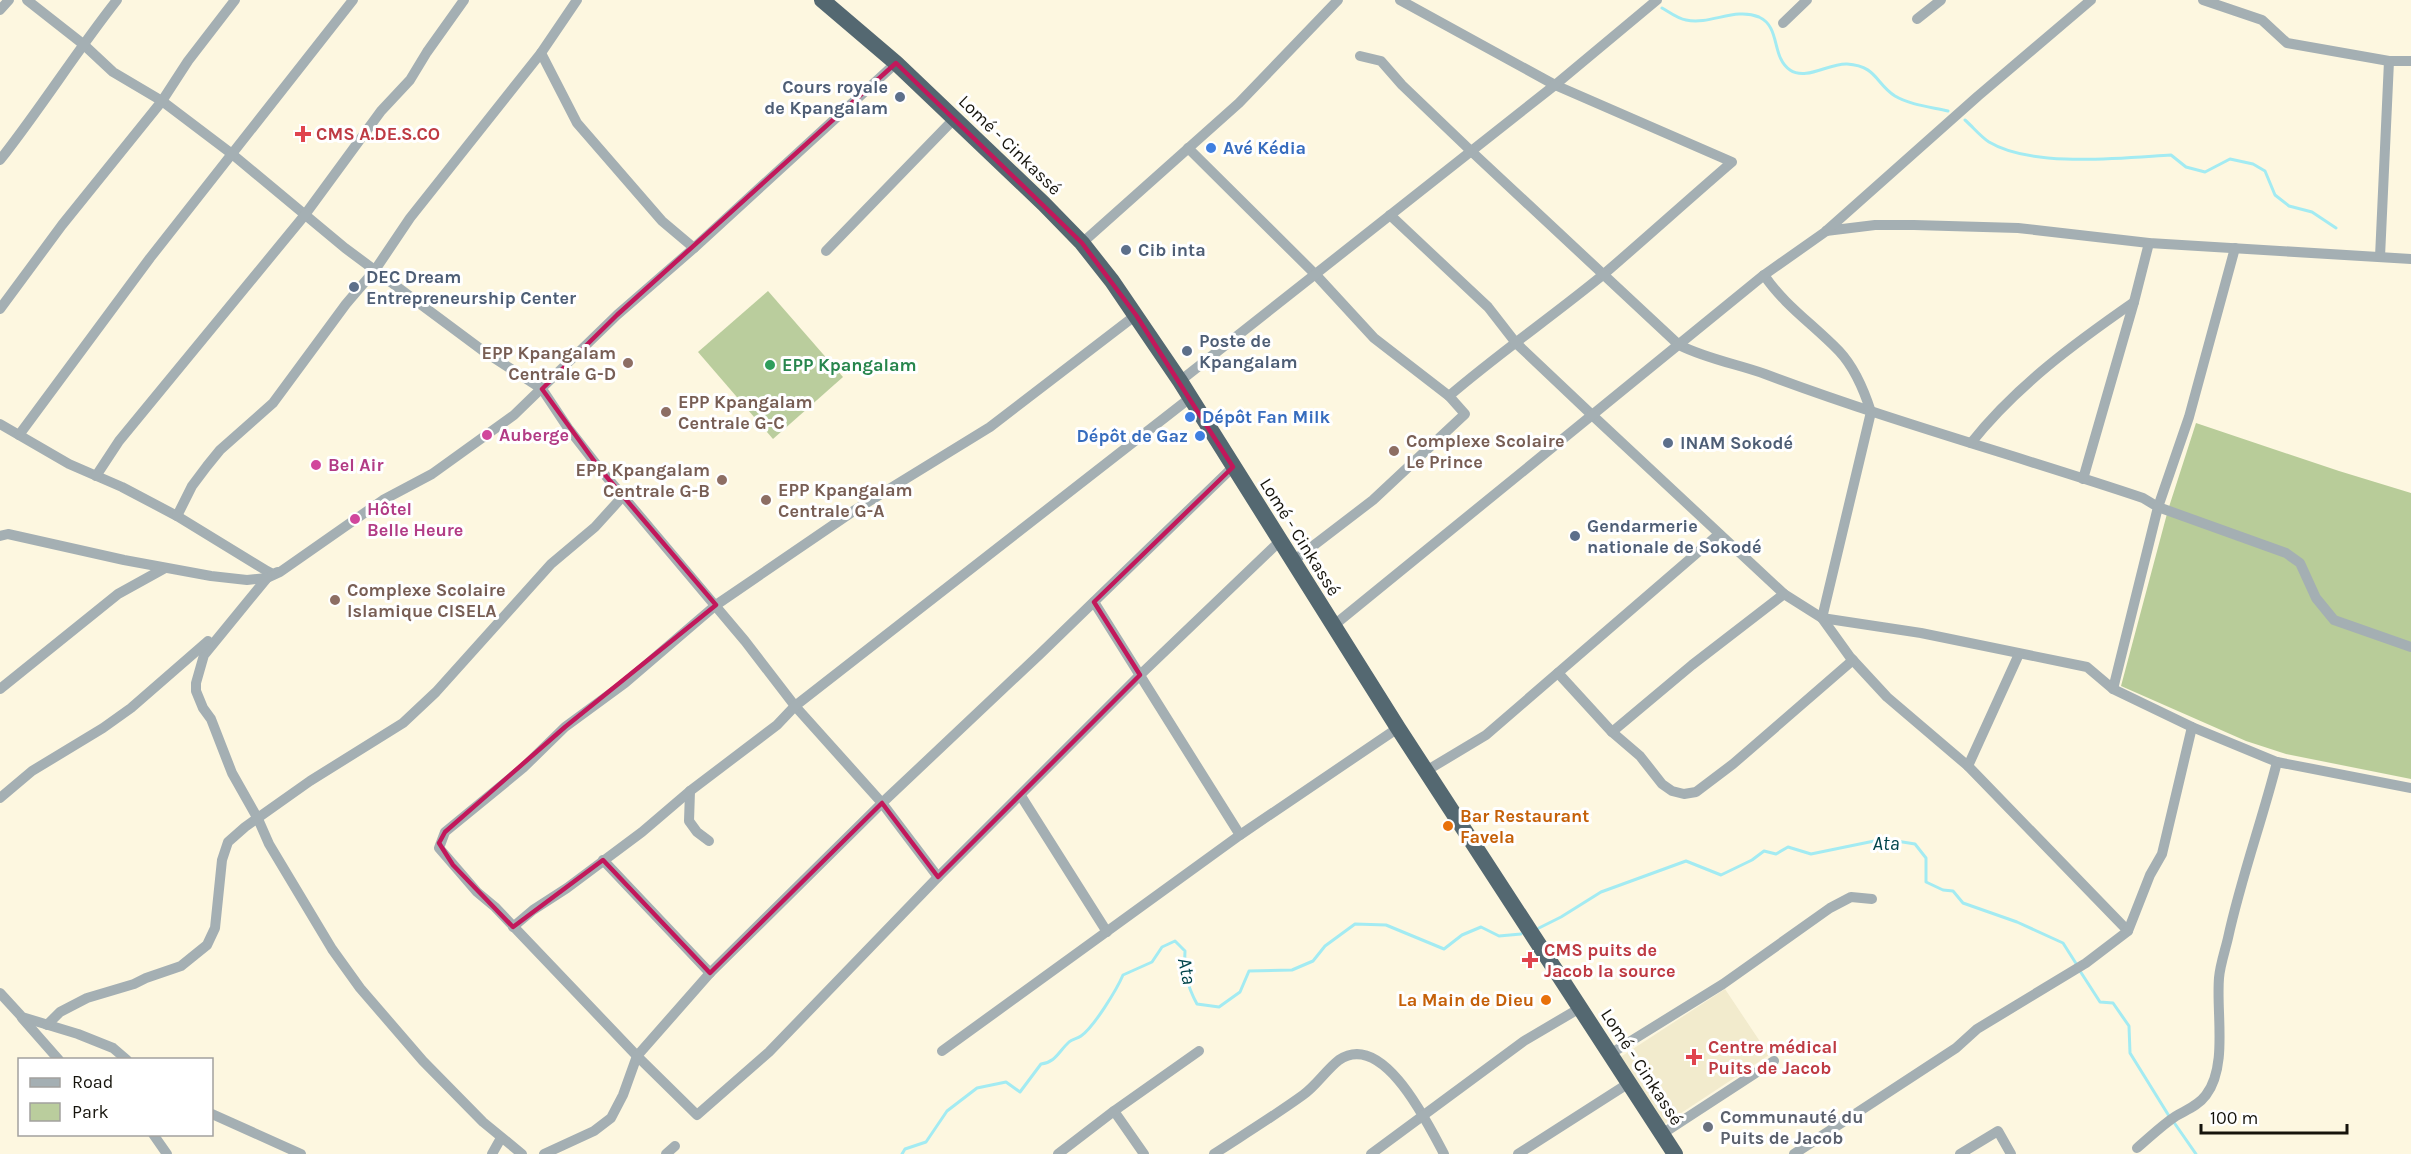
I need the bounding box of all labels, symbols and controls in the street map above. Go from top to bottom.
place label: Cours royale de Kpangalam [764,76,888,119]
marker: Cours royale de Kpangalam [893,90,907,104]
street label: Lomé - Cinkassé [954,90,1066,200]
place label: CMS A.DE.S.CO [316,123,440,145]
marker: CMS A.DE.S.CO [294,125,312,143]
place label: Avé Kédia [1223,137,1306,159]
marker: Avé Kédia [1204,141,1218,155]
place label: Cib inta [1138,239,1206,261]
marker: Cib inta [1119,243,1133,257]
place label: DEC Dream Entrepreneurship Center [366,266,576,309]
marker: DEC Dream Entrepreneurship Center [347,280,361,294]
place label: Poste de Kpangalam [1199,330,1298,373]
place label: EPP Kpangalam Centrale G-D [481,342,616,385]
marker: Poste de Kpangalam [1180,344,1194,358]
place label: EPP Kpangalam [782,354,917,376]
marker: EPP Kpangalam Centrale G-D [621,356,635,370]
marker: EPP Kpangalam [763,358,777,372]
place label: EPP Kpangalam Centrale G-C [678,391,813,434]
marker: EPP Kpangalam Centrale G-C [659,405,673,419]
place label: Dépôt Fan Milk [1202,406,1331,428]
marker: Dépôt Fan Milk [1183,410,1197,424]
place label: Auberge [499,424,569,446]
place label: Dépôt de Gaz [1077,425,1188,447]
marker: Auberge [480,428,494,442]
marker: Dépôt de Gaz [1193,429,1207,443]
place label: Complexe Scolaire Le Prince [1406,430,1564,473]
place label: INAM Sokodé [1680,432,1793,454]
marker: INAM Sokodé [1661,436,1675,450]
marker: Complexe Scolaire Le Prince [1387,444,1401,458]
place label: Bel Air [328,454,383,476]
marker: Bel Air [309,458,323,472]
place label: EPP Kpangalam Centrale G-B [575,459,710,502]
marker: EPP Kpangalam Centrale G-B [715,473,729,487]
street label: Lomé - Cinkassé [1255,474,1345,600]
place label: EPP Kpangalam Centrale G-A [778,479,913,522]
marker: EPP Kpangalam Centrale G-A [759,493,773,507]
place label: Hôtel Belle Heure [367,498,463,541]
marker: Hôtel Belle Heure [348,512,362,526]
place label: Gendarmerie nationale de Sokodé [1587,515,1762,558]
marker: Gendarmerie nationale de Sokodé [1568,529,1582,543]
place label: Complexe Scolaire Islamique CISELA [347,579,505,622]
marker: Complexe Scolaire Islamique CISELA [328,593,342,607]
place label: Bar Restaurant Favela [1460,805,1589,848]
marker: Bar Restaurant Favela [1441,819,1455,833]
water label: Ata [1872,832,1900,855]
place label: CMS puits de Jacob la source [1544,939,1676,982]
marker: CMS puits de Jacob la source [1521,951,1539,969]
water label: Ata [1173,955,1201,987]
place label: La Main de Dieu [1398,989,1534,1011]
marker: La Main de Dieu [1539,993,1553,1007]
street label: Lomé - Cinkassé [1596,1005,1688,1129]
place label: Centre médical Puits de Jacob [1708,1036,1838,1079]
marker: Centre médical Puits de Jacob [1685,1048,1703,1066]
legend [18,1058,213,1136]
text: Road [72,1071,113,1093]
scale bar [2201,1097,2346,1135]
text: Park [72,1101,109,1123]
place label: Communauté du Puits de Jacob [1720,1106,1864,1149]
text: 100 m [2210,1107,2258,1129]
marker: Communauté du Puits de Jacob [1701,1120,1715,1134]

